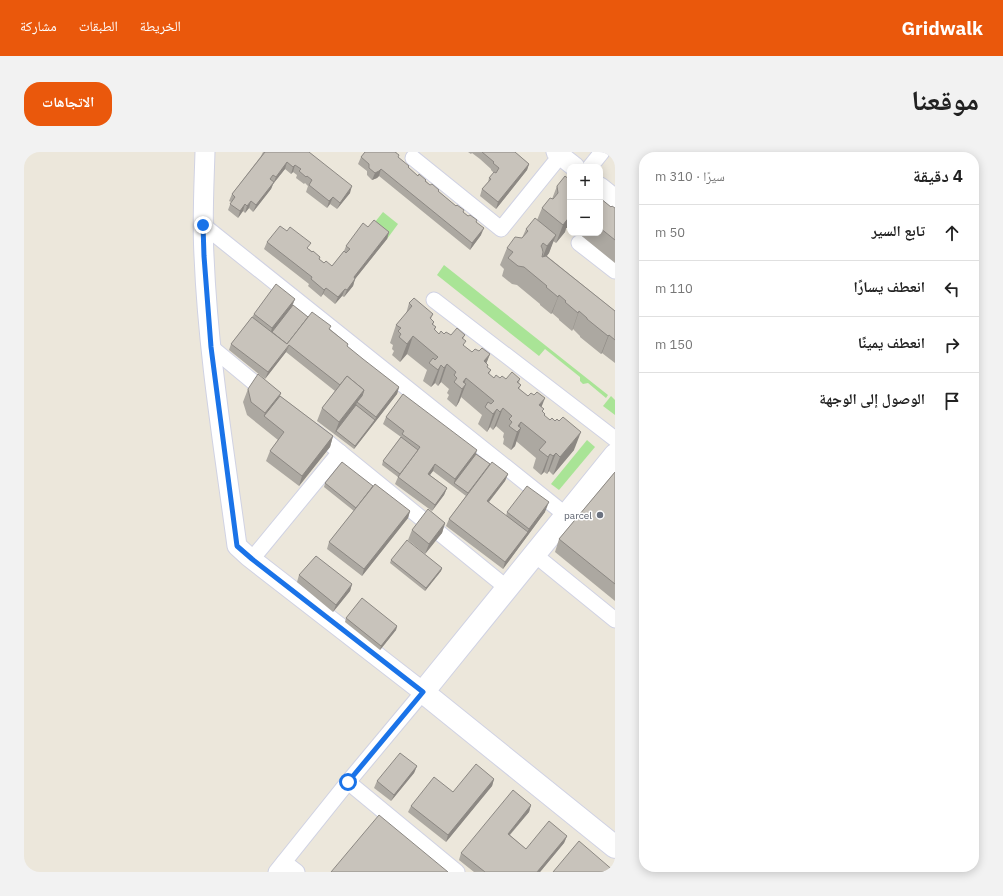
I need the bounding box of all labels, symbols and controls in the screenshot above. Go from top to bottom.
text: Gridwalk [901,16,983,40]
text: مشاركة [20,17,57,35]
text: الطبقات [79,17,118,35]
text: الخريطة [140,17,181,35]
text: موقعنا [911,81,979,118]
button: الاتجاهات [24,82,112,126]
map controls [567,164,603,236]
button: + [567,164,603,200]
text: 4 دقيقة [913,165,963,187]
text: سيرًا · 310 m [655,168,725,185]
button: − [567,200,603,236]
route end [194,216,212,234]
text: تابع السير [871,221,925,240]
icon: ahead [941,222,963,244]
text: 50 m [655,224,685,241]
text: انعطف يسارًا [853,277,925,296]
icon: left [941,278,963,300]
text: 110 m [655,280,693,297]
text: انعطف يمينًا [858,333,925,352]
icon: right [941,334,963,356]
text: 150 m [655,336,693,353]
text: الوصول إلى الوجهة [819,389,925,408]
icon: arrive [941,390,963,412]
place label: parcel [564,509,592,522]
marker: parcel [595,510,605,520]
route start [339,773,357,791]

